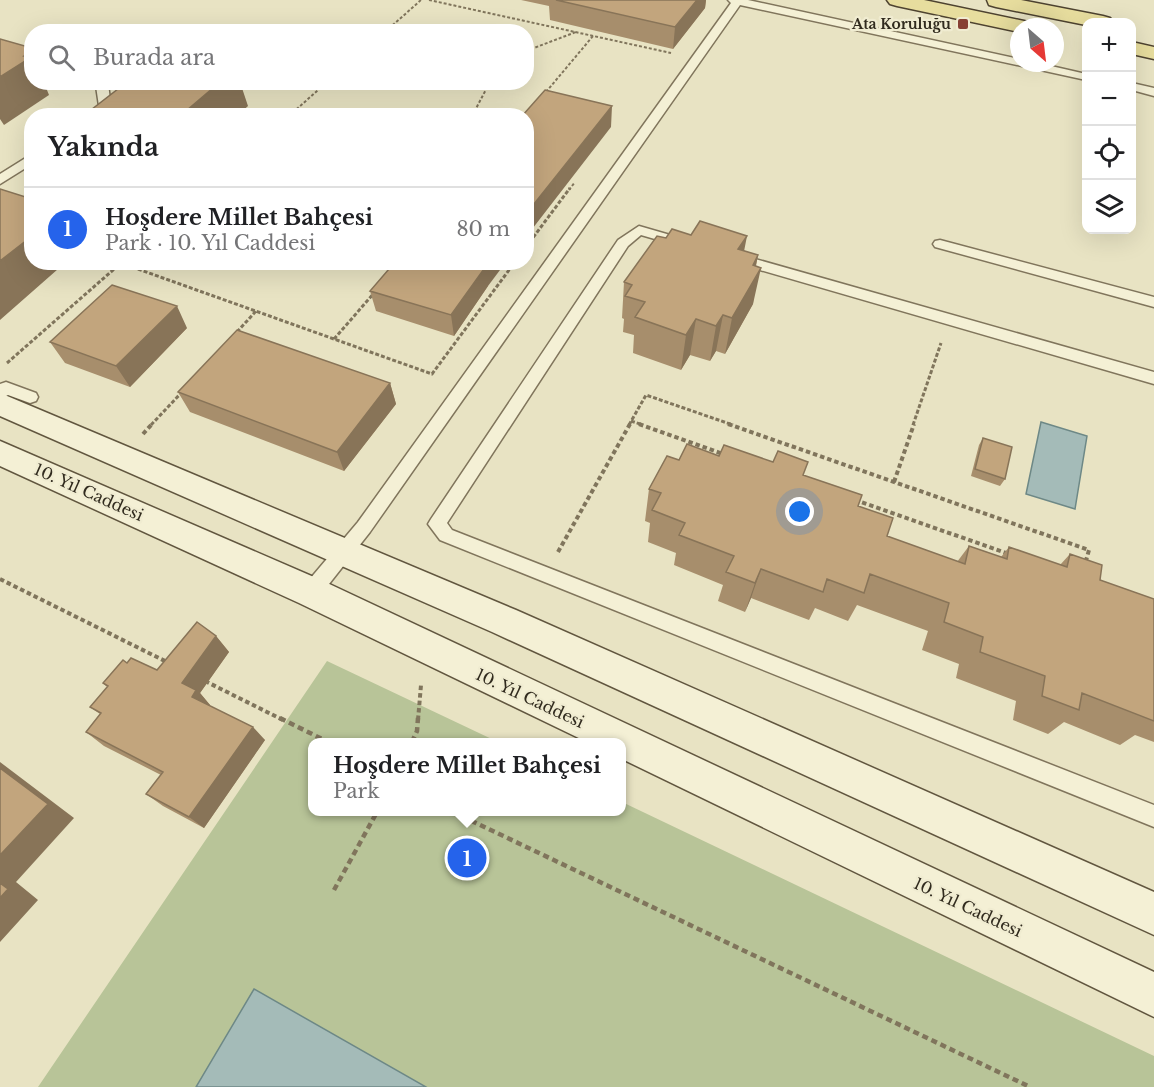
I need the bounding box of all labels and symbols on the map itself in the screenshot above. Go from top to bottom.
place label: Ata Koruluğu [851,15,951,33]
marker: Ata Koruluğu [956,17,970,31]
north arrow [1010,18,1064,72]
street label: 10. Yıl Caddesi [31,459,147,525]
your location [785,497,814,526]
street label: 10. Yıl Caddesi [473,664,588,732]
pin: 1 [448,836,486,880]
street label: 10. Yıl Caddesi [911,873,1026,941]

